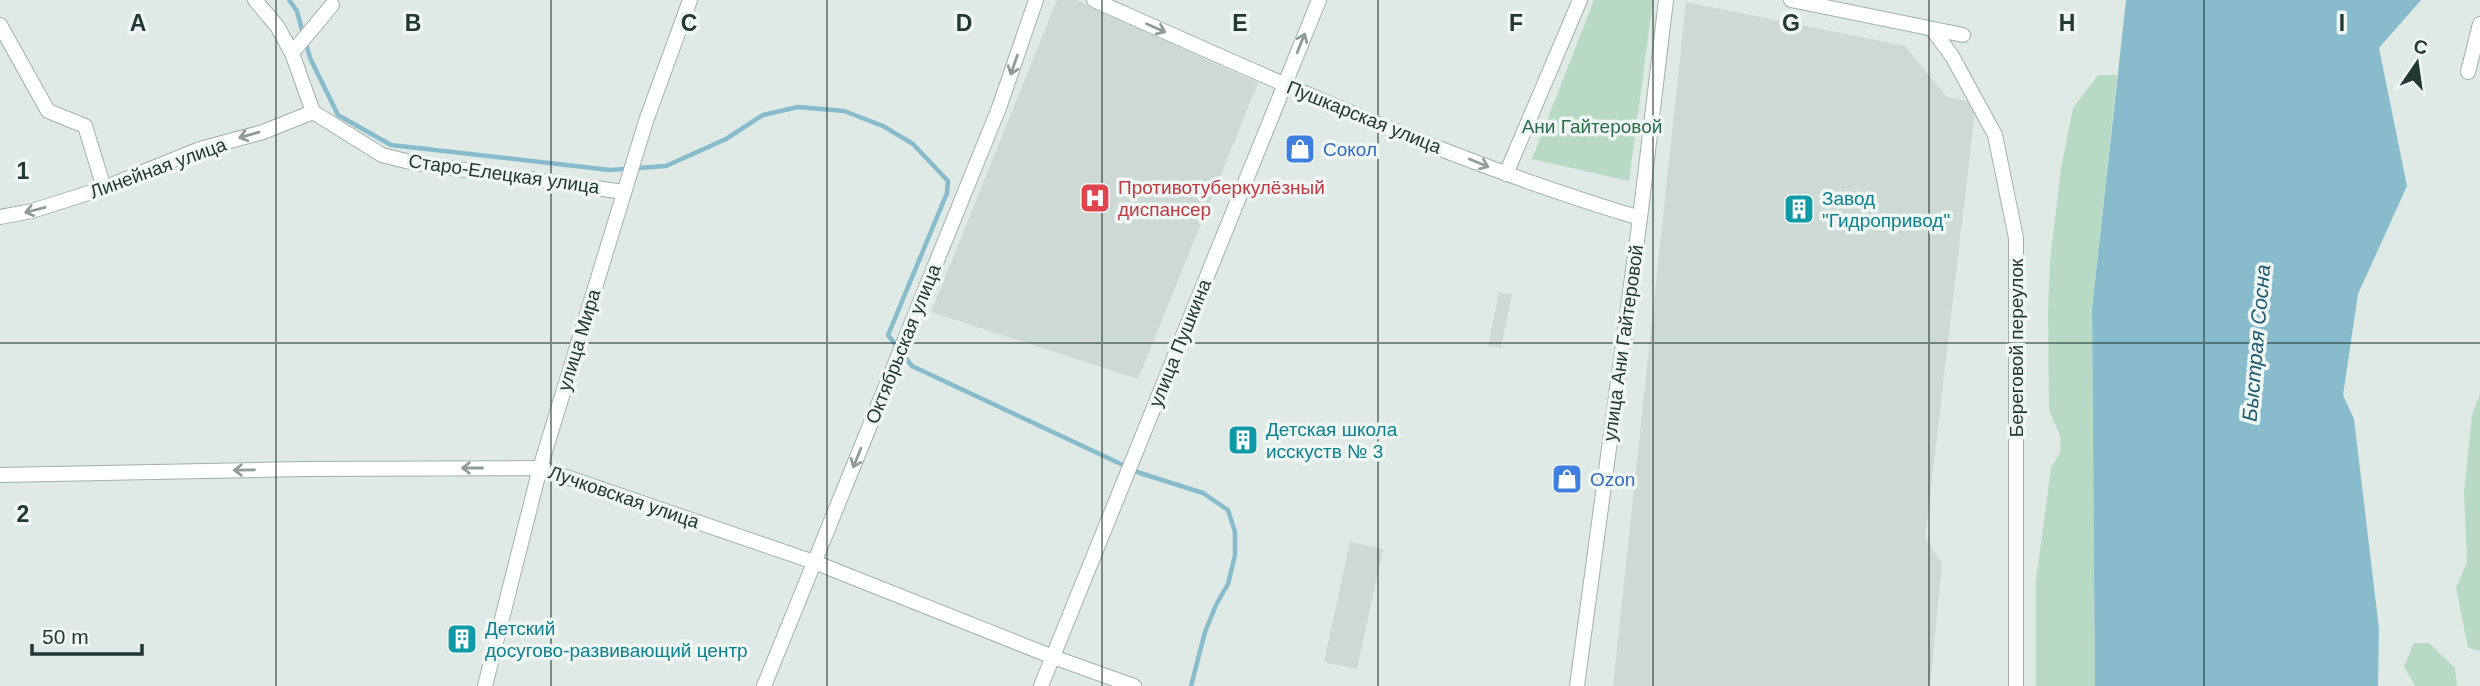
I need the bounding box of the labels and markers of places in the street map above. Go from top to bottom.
shop icon: Сокол [1283,132,1317,166]
place label: Сокол [1323,139,1377,160]
place label: Противотуберкулёзный диспансер [1118,177,1325,220]
hospital icon: Противотуберкулёзный диспансер [1078,181,1112,215]
place label: Завод "Гидропривод" [1822,188,1950,231]
building icon: Завод "Гидропривод" [1782,192,1816,226]
place label: Детская школа исскуств № 3 [1266,419,1398,462]
building icon: Детская школа исскуств № 3 [1226,423,1260,457]
shop icon: Ozon [1550,462,1584,496]
place label: Ozon [1590,469,1635,490]
place label: Детский досугово-развивающий центр [485,618,748,661]
building icon: Детский досугово-развивающий центр [445,622,479,656]

